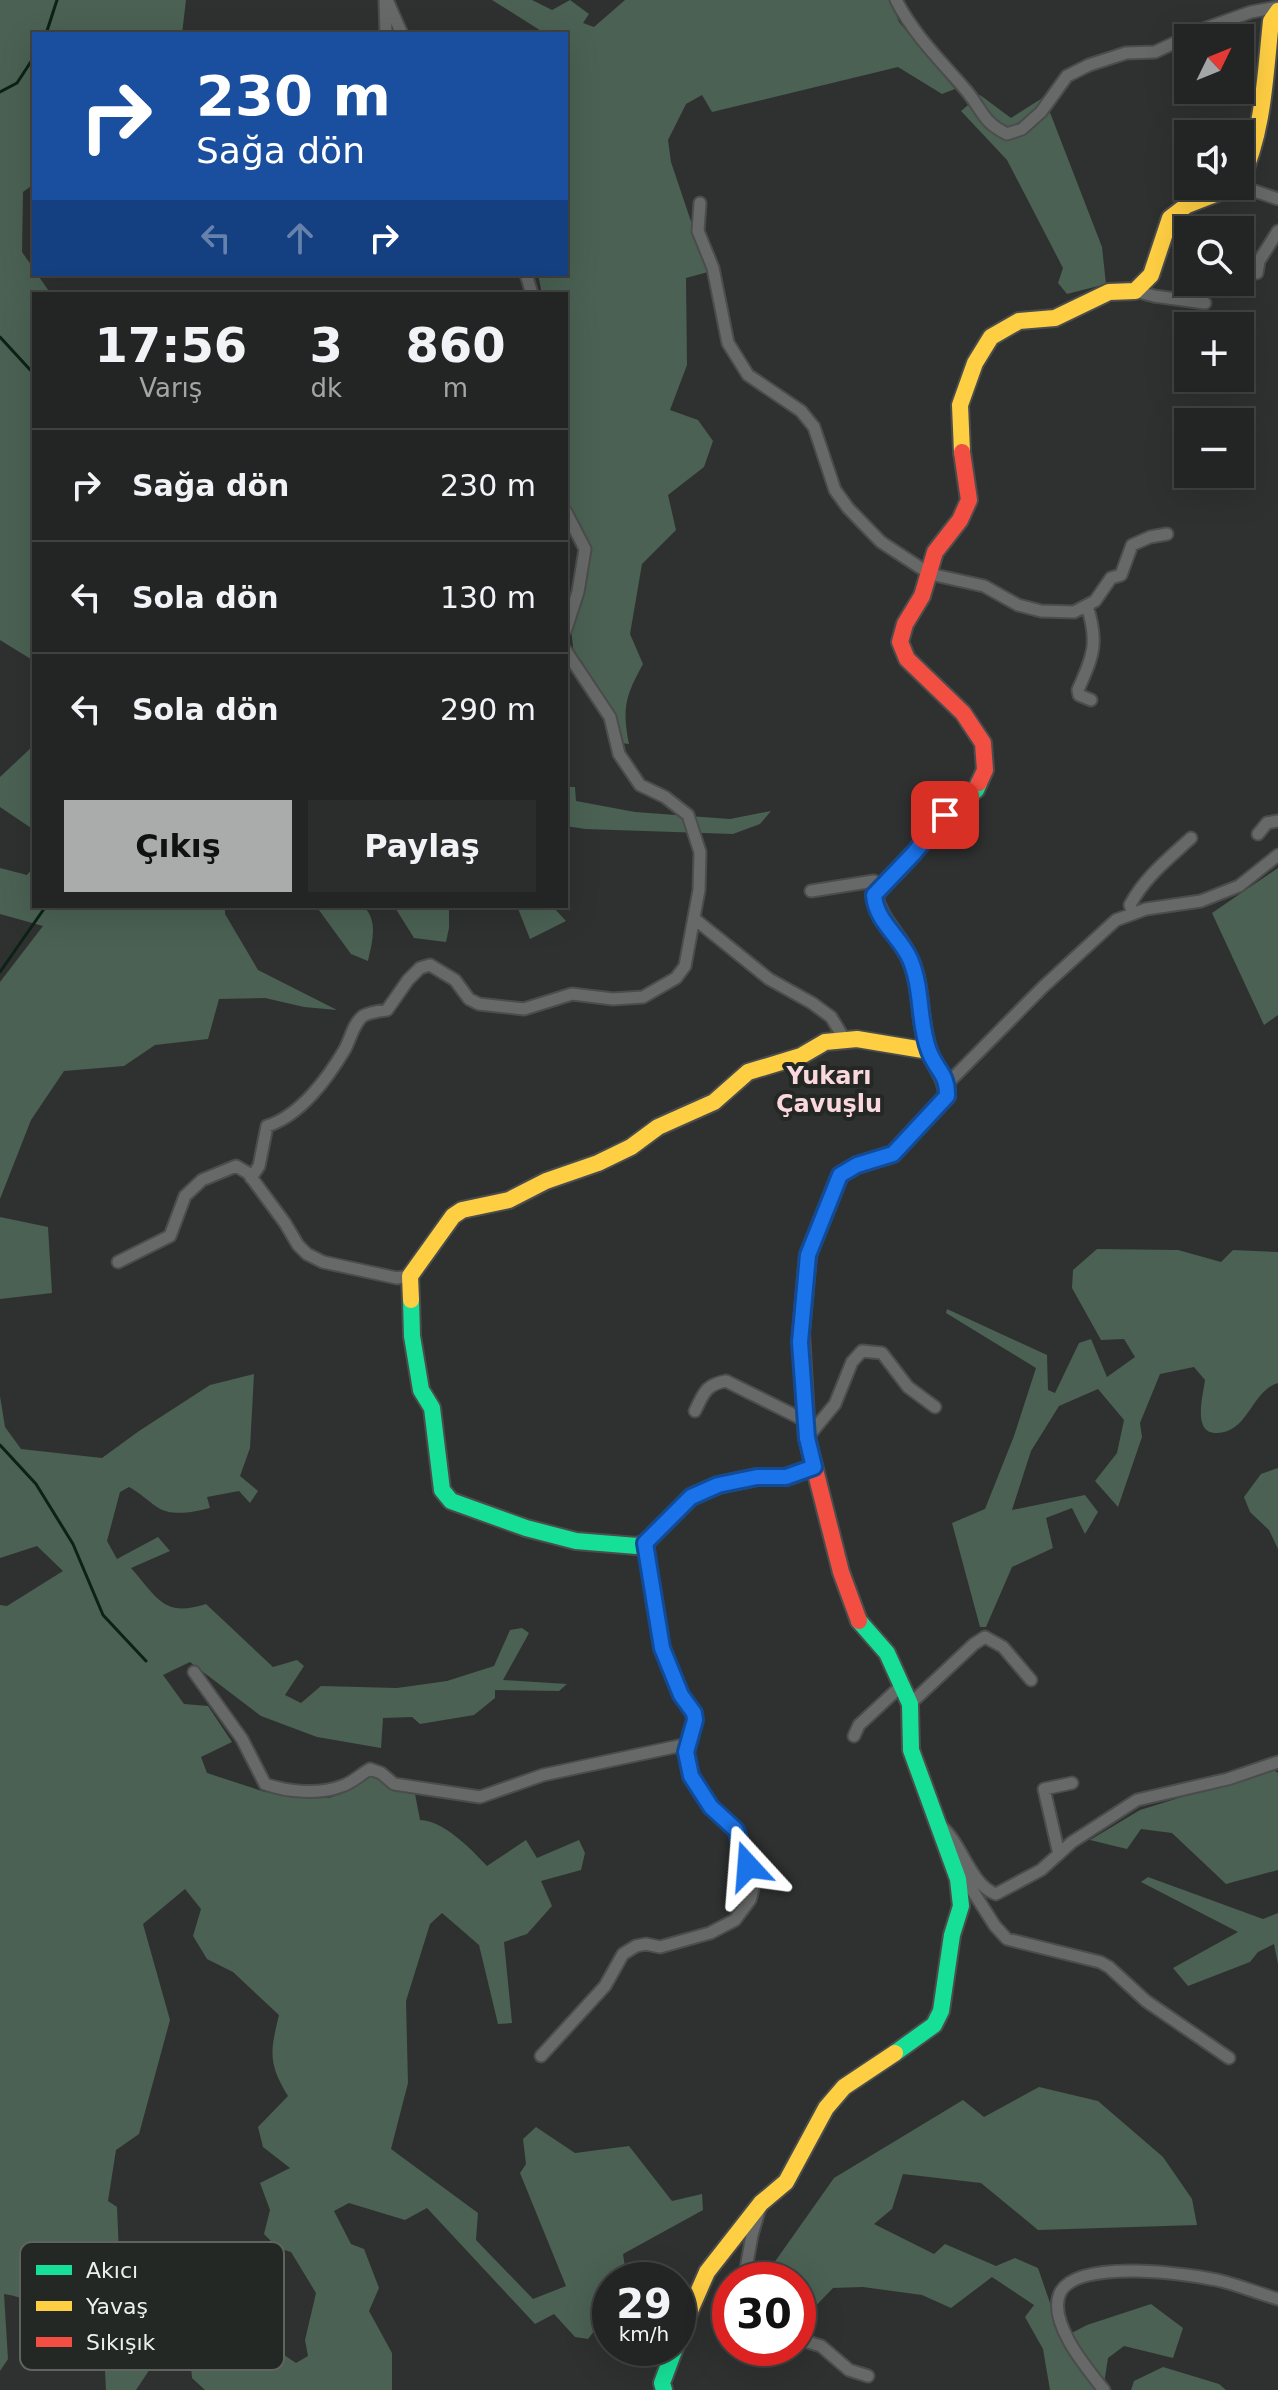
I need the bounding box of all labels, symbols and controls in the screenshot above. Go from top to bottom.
north arrow [1174,24,1254,104]
map controls [1174,24,1254,488]
text: 230 m [196,63,391,128]
icon: right [64,64,168,168]
button: sound [1174,120,1254,200]
text: Sağa dön [196,130,365,171]
icon: left [194,216,238,260]
icon: ahead [278,216,322,260]
icon: right [362,216,406,260]
button: search [1174,216,1254,296]
button: + [1174,312,1254,392]
text: 17:56 [94,317,247,373]
text: 3 [310,317,343,373]
text: 860 [405,317,506,373]
text: Varış [139,373,202,403]
text: dk [311,373,342,403]
text: m [443,373,468,403]
button: − [1174,408,1254,488]
icon: right [64,463,108,507]
text: Sağa dön [132,468,289,503]
text: 230 m [440,468,536,503]
icon: left [64,575,108,619]
text: Sola dön [132,580,279,615]
text: 130 m [440,580,536,615]
icon: left [64,687,108,731]
text: Sola dön [132,692,279,727]
text: 290 m [440,692,536,727]
pin [911,781,979,849]
icon: arrive [923,793,967,837]
button: Çıkış [64,800,292,892]
button: Paylaş [308,800,536,892]
district label: Yukarı Çavuşlu [776,1062,882,1118]
position arrow [706,1824,790,1908]
legend [20,2242,284,2370]
text: Akıcı [86,2258,138,2283]
speed limit sign: 30 [712,2262,816,2366]
text: 29 [616,2281,672,2327]
text: Yavaş [85,2294,148,2319]
text: km/h [619,2322,669,2346]
text: Sıkışık [86,2330,156,2355]

